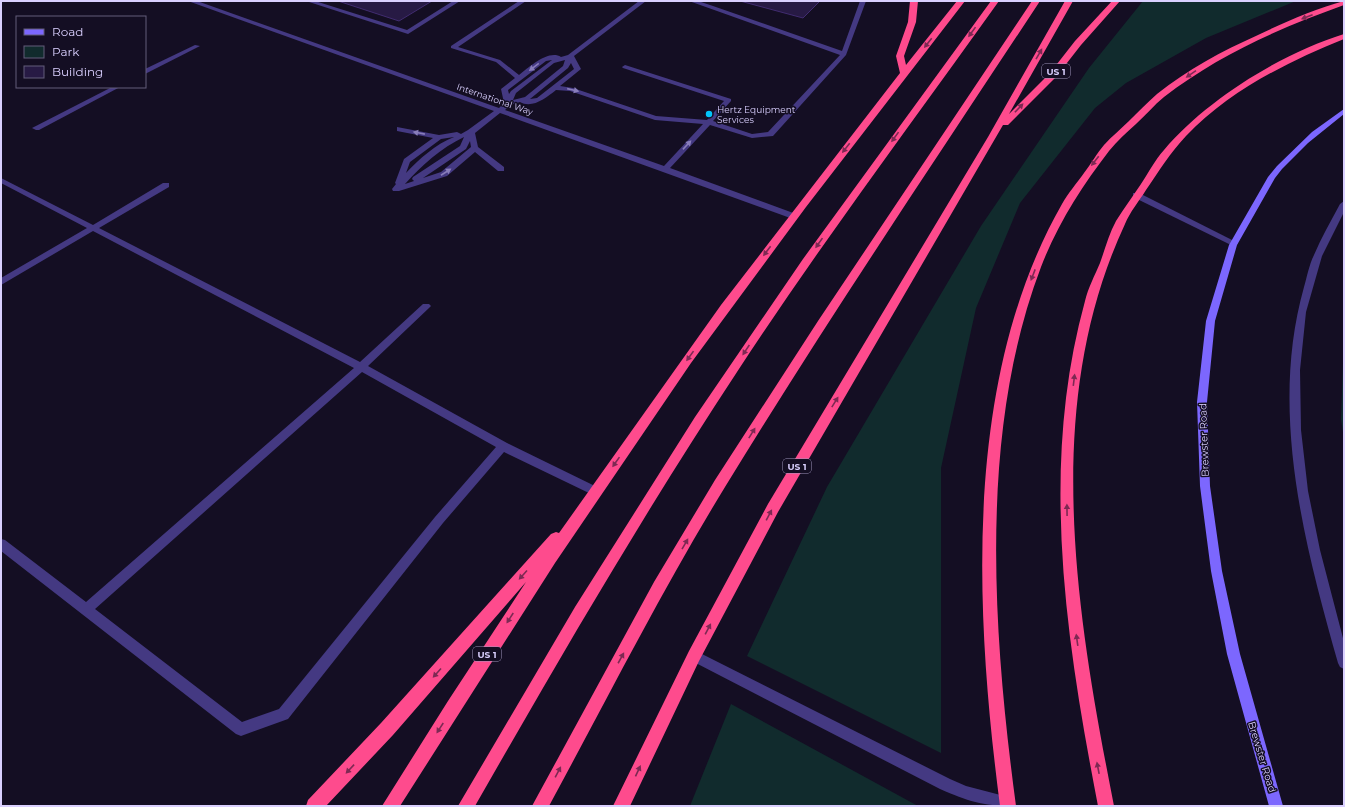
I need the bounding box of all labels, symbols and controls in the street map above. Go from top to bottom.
one-way arrow [1301,14,1313,20]
legend [16,16,146,88]
text: Road [52,24,83,39]
one-way arrow [968,27,976,38]
one-way arrow [924,37,932,48]
text: Park [52,44,80,59]
one-way arrow [1035,48,1042,60]
one-way arrow [528,63,539,71]
text: Building [52,64,103,79]
road number: US 1 [1042,64,1070,78]
one-way arrow [1186,70,1196,78]
street label: International Way [455,81,535,117]
one-way arrow [567,87,579,93]
one-way arrow [1014,103,1024,113]
place label: Hertz Equipment Services [717,104,796,125]
marker: Hertz Equipment Services [704,109,714,119]
one-way arrow [413,130,425,136]
one-way arrow [891,132,899,142]
one-way arrow [682,140,691,150]
one-way arrow [842,142,850,153]
one-way arrow [1091,156,1100,167]
one-way arrow [441,168,451,176]
one-way arrow [815,237,823,248]
one-way arrow [763,245,771,256]
one-way arrow [1029,269,1035,281]
one-way arrow [742,345,750,355]
one-way arrow [686,351,694,361]
one-way arrow [1071,374,1078,386]
one-way arrow [831,396,838,408]
street label: Brewster Road [1196,403,1212,477]
one-way arrow [748,427,755,439]
one-way arrow [612,456,619,468]
road number: US 1 [783,459,811,473]
one-way arrow [1064,503,1070,516]
one-way arrow [766,509,772,520]
one-way arrow [681,538,688,550]
one-way arrow [519,570,528,581]
one-way arrow [507,612,514,624]
one-way arrow [705,624,712,635]
one-way arrow [1074,633,1080,646]
road number: US 1 [473,647,501,661]
one-way arrow [617,652,624,663]
one-way arrow [433,668,442,677]
street label: Brewster Road [1245,720,1279,794]
one-way arrow [436,722,444,733]
one-way arrow [1095,762,1101,774]
one-way arrow [345,764,355,774]
one-way arrow [635,765,641,776]
one-way arrow [555,766,562,777]

